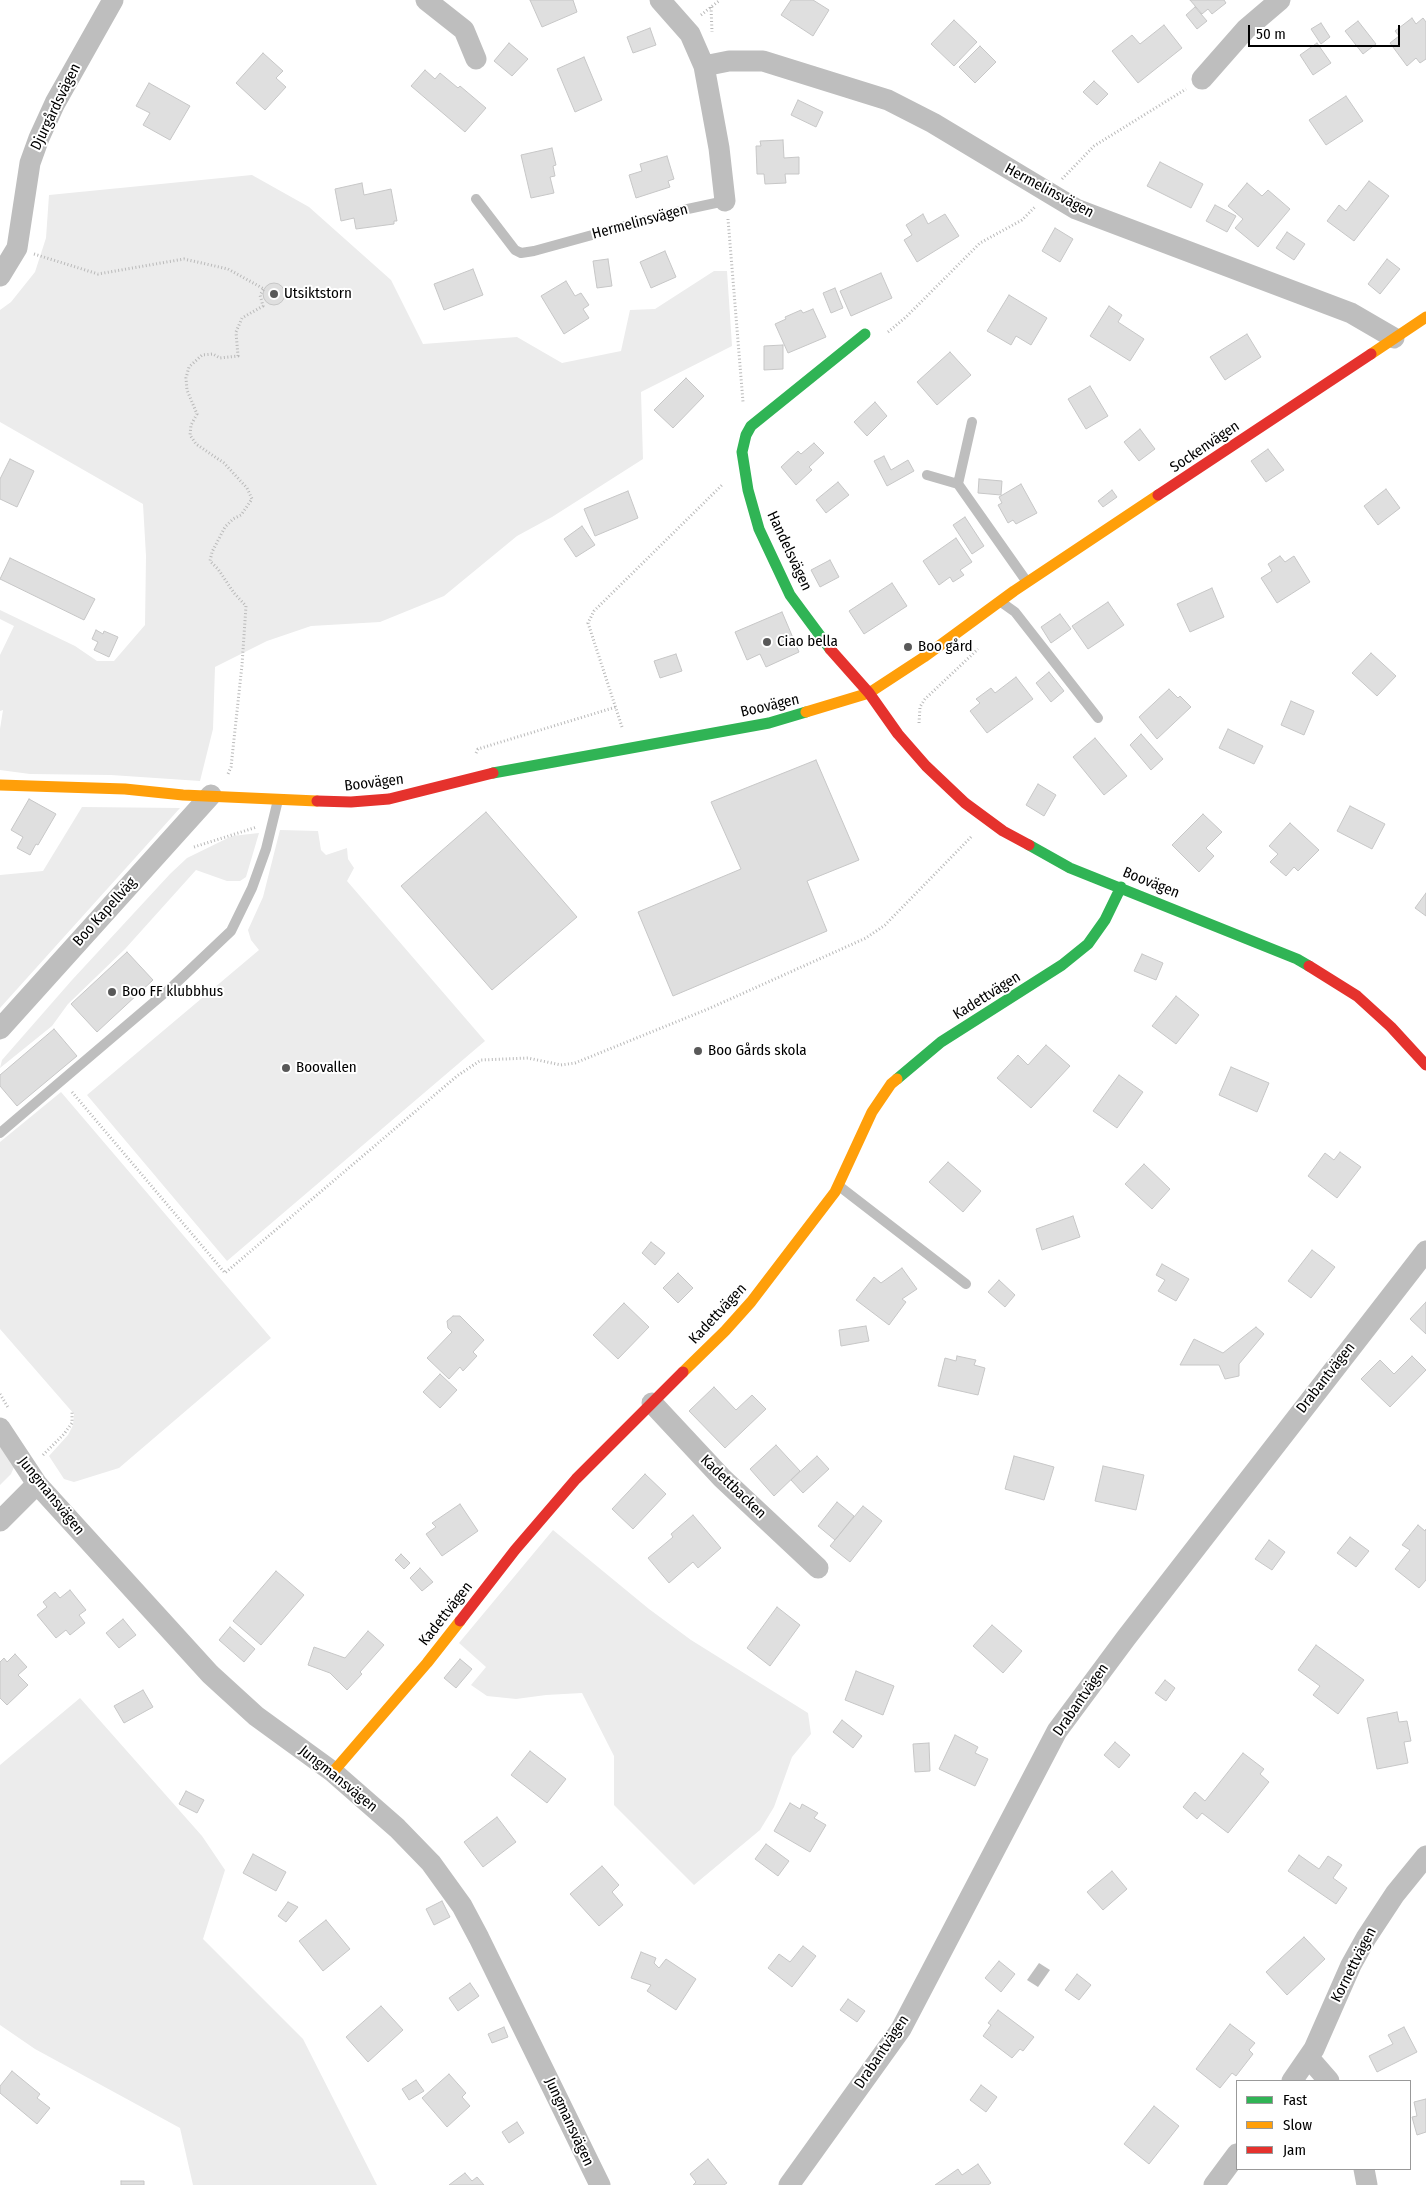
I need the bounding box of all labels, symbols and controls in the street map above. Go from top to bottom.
scale bar [1251,15,1404,47]
text: 50 m [1256,25,1286,43]
street label: Djurgårdsvägen [27,61,85,153]
street label: Hermelinsvägen [1001,160,1097,222]
street label: Hermelinsvägen [590,201,690,243]
place label: Utsiktstorn [284,285,352,303]
marker: Utsiktstorn [268,288,280,300]
street label: Sockenvägen [1167,417,1243,477]
street label: Handelsvägen [763,508,815,594]
place label: Ciao bella [777,633,838,651]
marker: Ciao bella [761,636,773,648]
place label: Boo gård [918,638,972,656]
marker: Boo gård [902,641,914,653]
street label: Boovägen [739,691,801,721]
street label: Boovägen [343,770,405,796]
street label: Boovägen [1120,863,1182,903]
street label: Boo Kapellväg [69,874,141,950]
street label: Kadettvägen [950,968,1024,1024]
place label: Boo FF klubbhus [122,983,223,1001]
marker: Boo FF klubbhus [106,986,118,998]
place label: Boo Gårds skola [708,1042,807,1060]
marker: Boo Gårds skola [692,1045,704,1057]
place label: Boovallen [296,1059,357,1077]
marker: Boovallen [280,1062,292,1074]
street label: Kadettvägen [685,1280,751,1348]
street label: Drabantvägen [1293,1339,1359,1417]
street label: Kadettbacken [696,1451,770,1523]
street label: Jungmansvägen [14,1453,88,1539]
street label: Kadettvägen [415,1578,477,1650]
street label: Drabantvägen [1049,1660,1113,1740]
street label: Jungmansvägen [295,1742,381,1816]
street label: Kornettvägen [1327,1925,1381,2005]
street label: Drabantvägen [851,2012,913,2092]
street label: Jungmansvägen [541,2075,597,2169]
legend [1236,2080,1411,2170]
text: Fast [1283,2091,1307,2109]
text: Slow [1283,2116,1312,2134]
text: Jam [1283,2141,1306,2159]

